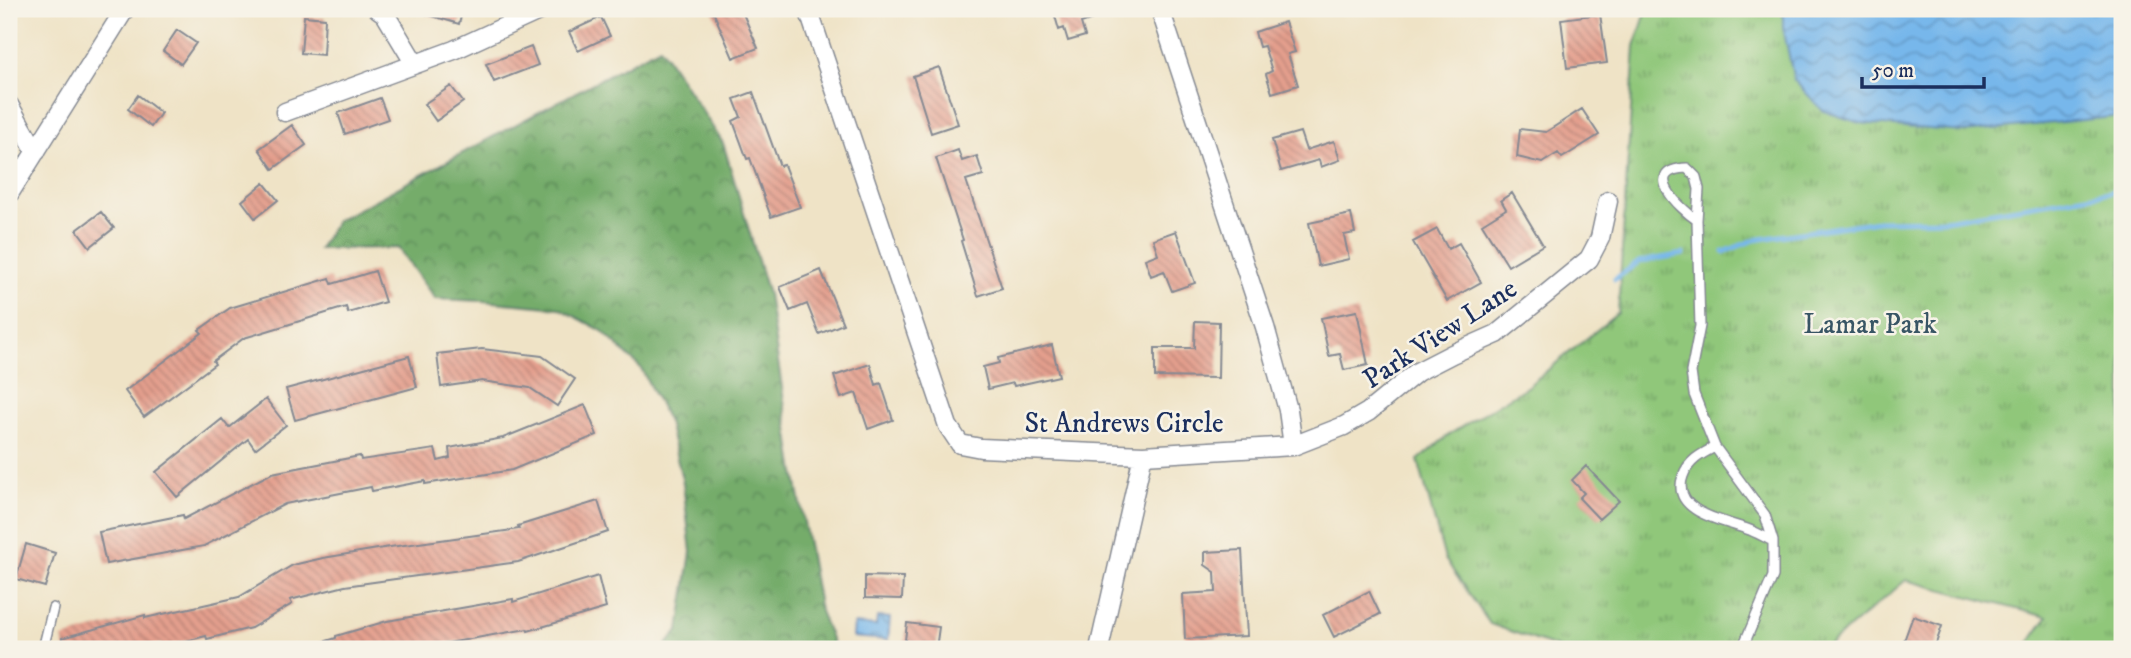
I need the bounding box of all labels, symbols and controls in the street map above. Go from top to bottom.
scale bar [1862,46,1984,90]
text: 50 m [1872,58,1914,84]
street label: Park View Lane [1356,271,1524,397]
park label: Lamar Park [1803,307,1937,342]
street label: St Andrews Circle [1024,406,1224,441]

